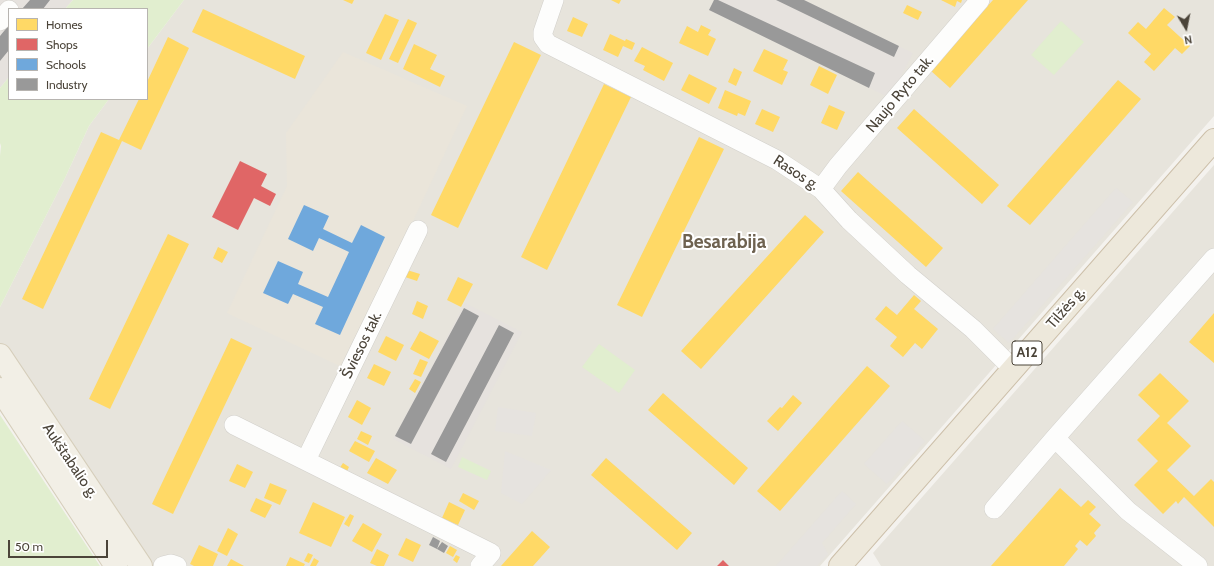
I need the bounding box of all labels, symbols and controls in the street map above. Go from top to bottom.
legend [8,8,148,100]
north arrow [1166,8,1206,48]
text: Homes [46,17,83,32]
text: N [1183,32,1193,47]
text: Shops [46,37,78,52]
street label: Naujo Ryto tak. [862,52,938,136]
text: Schools [46,57,86,72]
text: Industry [46,77,87,92]
street label: Rasos g. [770,152,822,194]
district label: Besarabija [682,231,766,253]
street label: Tilžės g. [1043,283,1089,333]
street label: Šviesos tak. [338,308,386,382]
road number: A12 [1012,341,1042,365]
street label: Aukštabalio g. [38,420,102,502]
scale bar [10,532,110,558]
text: 50 m [15,539,43,554]

